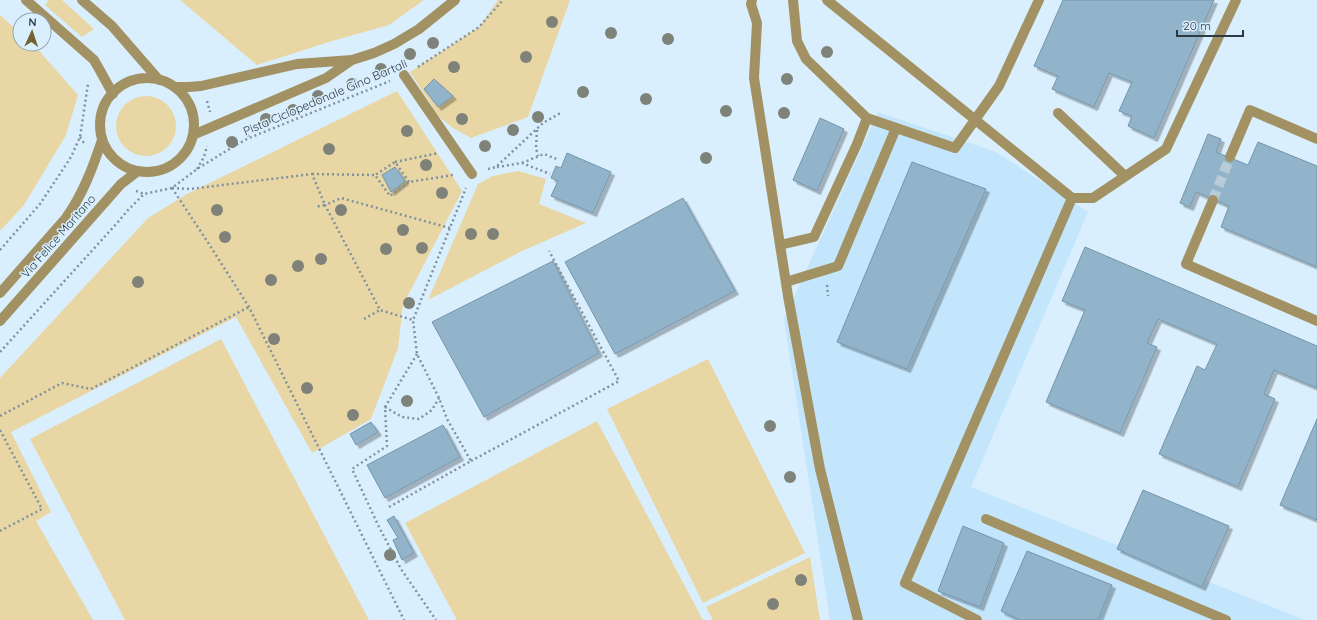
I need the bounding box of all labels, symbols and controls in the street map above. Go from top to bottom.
north arrow [12,12,52,52]
scale bar [1177,12,1243,38]
text: N [28,15,37,29]
text: 20 m [1183,18,1211,33]
street label: Pista Ciclopedonale Gino Bartali [241,56,409,138]
street label: Via Felice Maritano [18,191,98,281]

